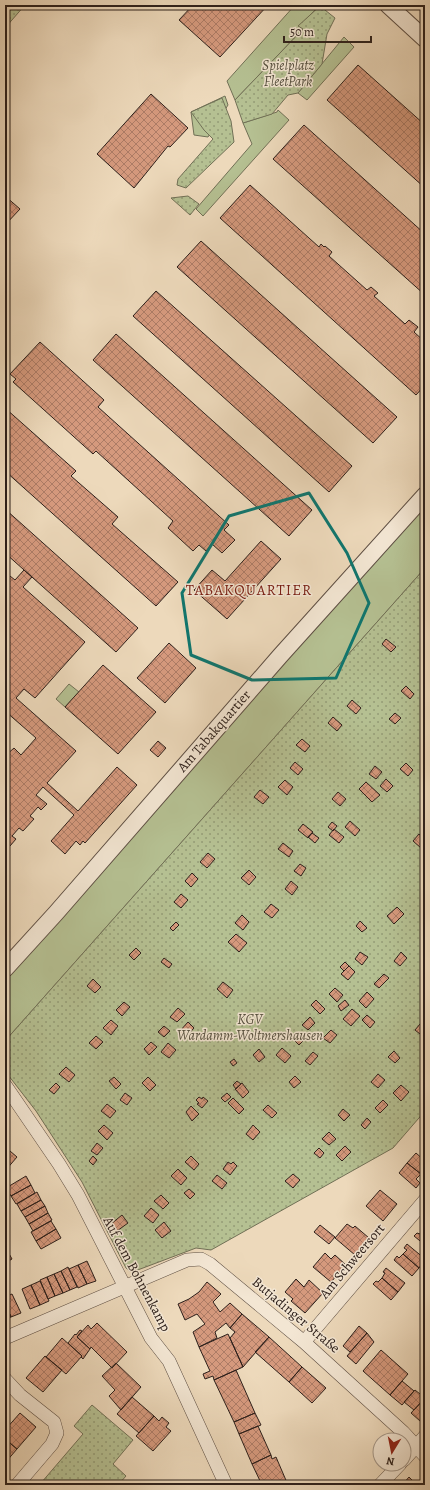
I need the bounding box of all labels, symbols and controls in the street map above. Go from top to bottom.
scale bar [284,18,371,44]
text: 50 m [290,24,314,40]
park label: Spielplatz FleetPark [262,56,314,91]
district label: TABAKQUARTIER [186,580,312,600]
street label: Am Tabakquartier [172,685,255,777]
park label: KGV Wardamm-Woltmershausen [177,1010,323,1045]
street label: Auf dem Bohnenkamp [98,1212,175,1335]
street label: Am Schweersort [314,1219,389,1303]
street label: Butjadinger Straße [248,1273,344,1357]
north arrow [372,1432,412,1472]
text: N [385,1453,396,1469]

